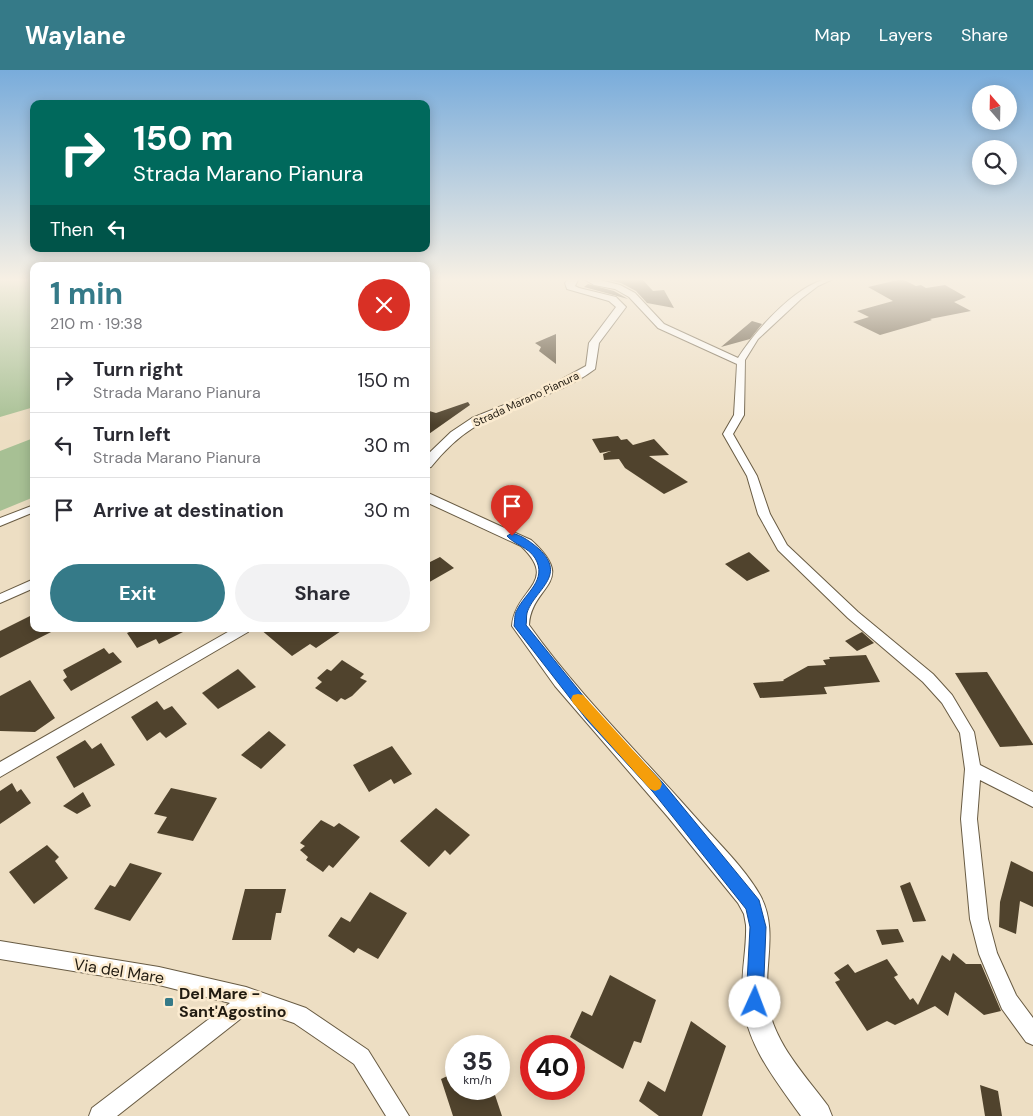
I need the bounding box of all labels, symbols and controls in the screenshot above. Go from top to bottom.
text: Waylane [25,20,126,51]
text: Map [815,23,851,47]
text: Layers [879,23,933,47]
text: Share [961,23,1008,47]
north arrow [972,85,1018,130]
map controls [972,85,1017,185]
text: 150 m [133,115,233,161]
icon: right [50,120,115,185]
button: search [972,140,1017,185]
text: Strada Marano Pianura [133,159,364,188]
icon: left [103,215,131,243]
text: Then [50,217,93,242]
text: 1 min [50,274,123,313]
button: close [358,279,410,331]
text: 210 m · 19:38 [50,313,143,334]
text: Turn right [93,357,183,382]
icon: right [50,366,78,394]
text: 150 m [358,368,410,393]
street label: Strada Marano Pianura [471,368,581,430]
text: Strada Marano Pianura [93,382,261,403]
text: Turn left [93,422,171,447]
icon: left [50,431,78,459]
text: 30 m [364,433,410,458]
text: Strada Marano Pianura [93,447,261,468]
pin [491,485,533,536]
icon: arrive [498,492,526,520]
icon: arrive [50,496,78,524]
text: Arrive at destination [93,498,284,523]
text: 30 m [364,498,410,523]
button: Exit [50,564,225,622]
button: Share [235,564,410,622]
street label: Via del Mare [72,953,166,989]
position arrow [728,975,780,1027]
place label: Del Mare - Sant'Agostino [179,983,286,1022]
marker: Del Mare - Sant'Agostino [163,996,175,1008]
speed limit sign: 40 [520,1035,585,1100]
text: 35 [462,1045,493,1078]
text: km/h [463,1072,492,1088]

